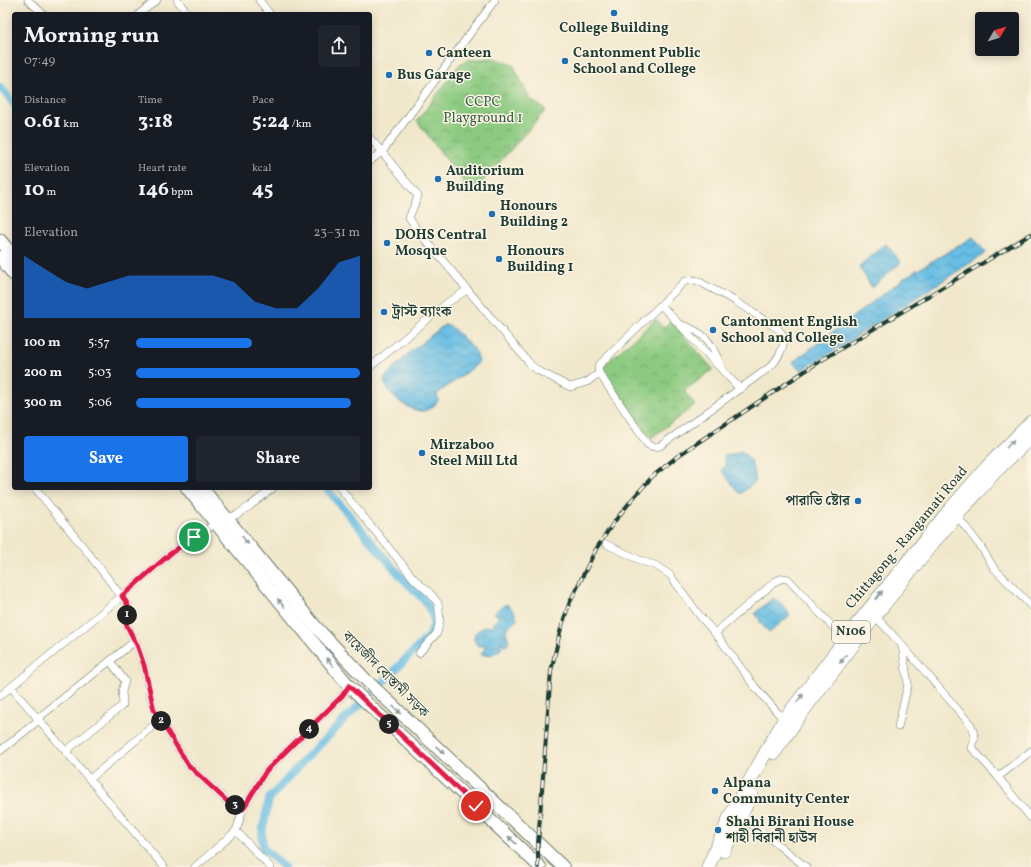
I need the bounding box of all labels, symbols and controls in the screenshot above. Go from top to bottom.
marker: College Building [609,8,619,18]
north arrow [975,12,1019,56]
map controls [975,12,1019,56]
place label: College Building [559,19,669,38]
text: Morning run [24,21,159,52]
button: share [318,25,360,67]
place label: Canteen [437,44,492,63]
place label: Cantonment Public School and College [573,44,701,79]
marker: Canteen [424,48,434,58]
text: 07:49 [24,52,55,70]
marker: Cantonment Public School and College [560,56,570,66]
place label: Bus Garage [397,66,471,85]
marker: Bus Garage [384,70,394,80]
text: Distance [24,93,66,108]
text: Time [138,93,162,108]
text: Pace [252,93,274,108]
park label: CCPC Playground 1 [443,93,523,128]
text: 0.61 [24,108,61,136]
text: 3:18 [138,108,173,136]
text: 5:24 [252,108,290,136]
text: km [61,117,79,132]
text: /km [290,117,312,132]
text: Elevation [24,161,70,176]
text: Heart rate [138,161,187,176]
text: kcal [252,161,272,176]
place label: Auditorium Building [446,162,525,197]
marker: Auditorium Building [433,174,443,184]
text: 10 [24,176,44,204]
text: 146 [138,176,169,204]
text: 45 [252,176,273,204]
text: m [44,185,56,200]
text: bpm [169,185,193,200]
place label: Honours Building 2 [500,197,568,232]
marker: Honours Building 2 [487,209,497,219]
text: Elevation [24,224,78,242]
text: 23–31 m [314,224,360,242]
place label: DOHS Central Mosque [395,226,487,261]
marker: DOHS Central Mosque [382,238,392,248]
place label: Honours Building 1 [507,242,573,277]
marker: Honours Building 1 [494,254,504,264]
place label: ট্রাস্ট ব্যাংক [391,302,452,322]
marker: ট্রাস্ট ব্যাংক [379,307,389,317]
place label: Cantonment English School and College [721,313,858,348]
marker: Cantonment English School and College [708,325,718,335]
text: 100 m [24,334,61,352]
text: 5:57 [88,334,110,352]
text: 200 m [24,364,62,382]
text: 5:03 [88,364,111,382]
text: 300 m [24,394,62,412]
text: 5:06 [88,394,112,412]
button: Save [24,436,188,482]
button: Share [196,436,360,482]
place label: Mirzaboo Steel Mill Ltd [430,436,518,471]
one-way arrow [1005,439,1015,449]
marker: Mirzaboo Steel Mill Ltd [417,448,427,458]
street label: Chittagong - Rangamati Road [842,462,973,613]
place label: পারাভি ষ্টোর [785,491,851,511]
marker: পারাভি ষ্টোর [853,496,863,506]
pin [177,520,211,554]
icon: arrive [183,526,205,548]
one-way arrow [240,534,249,545]
one-way arrow [875,590,884,601]
one-way arrow [276,598,285,608]
pin: 1 [117,605,137,625]
text: 1 [125,607,129,622]
road number: N106 [832,621,870,643]
street label: বায়েজীদ বোস্তামী সড়ক [337,627,433,723]
one-way arrow [840,654,848,664]
one-way arrow [325,656,334,667]
one-way arrow [796,693,805,704]
one-way arrow [392,705,402,714]
pin: 2 [151,711,171,731]
text: 2 [158,713,164,728]
pin: 5 [379,714,399,734]
text: 5 [386,716,392,731]
pin: 4 [299,719,319,739]
text: 4 [306,721,312,736]
one-way arrow [435,745,445,755]
place label: Alpana Community Center [723,774,850,809]
marker: Alpana Community Center [710,786,720,796]
pin [459,789,493,823]
pin: 3 [225,795,245,815]
icon: check [465,795,487,817]
text: 3 [232,797,238,812]
place label: Shahi Birani House শাহী বিরানী হাউস [725,813,854,848]
marker: Shahi Birani House শাহী বিরানী হাউস [713,825,723,835]
one-way arrow [507,836,517,845]

